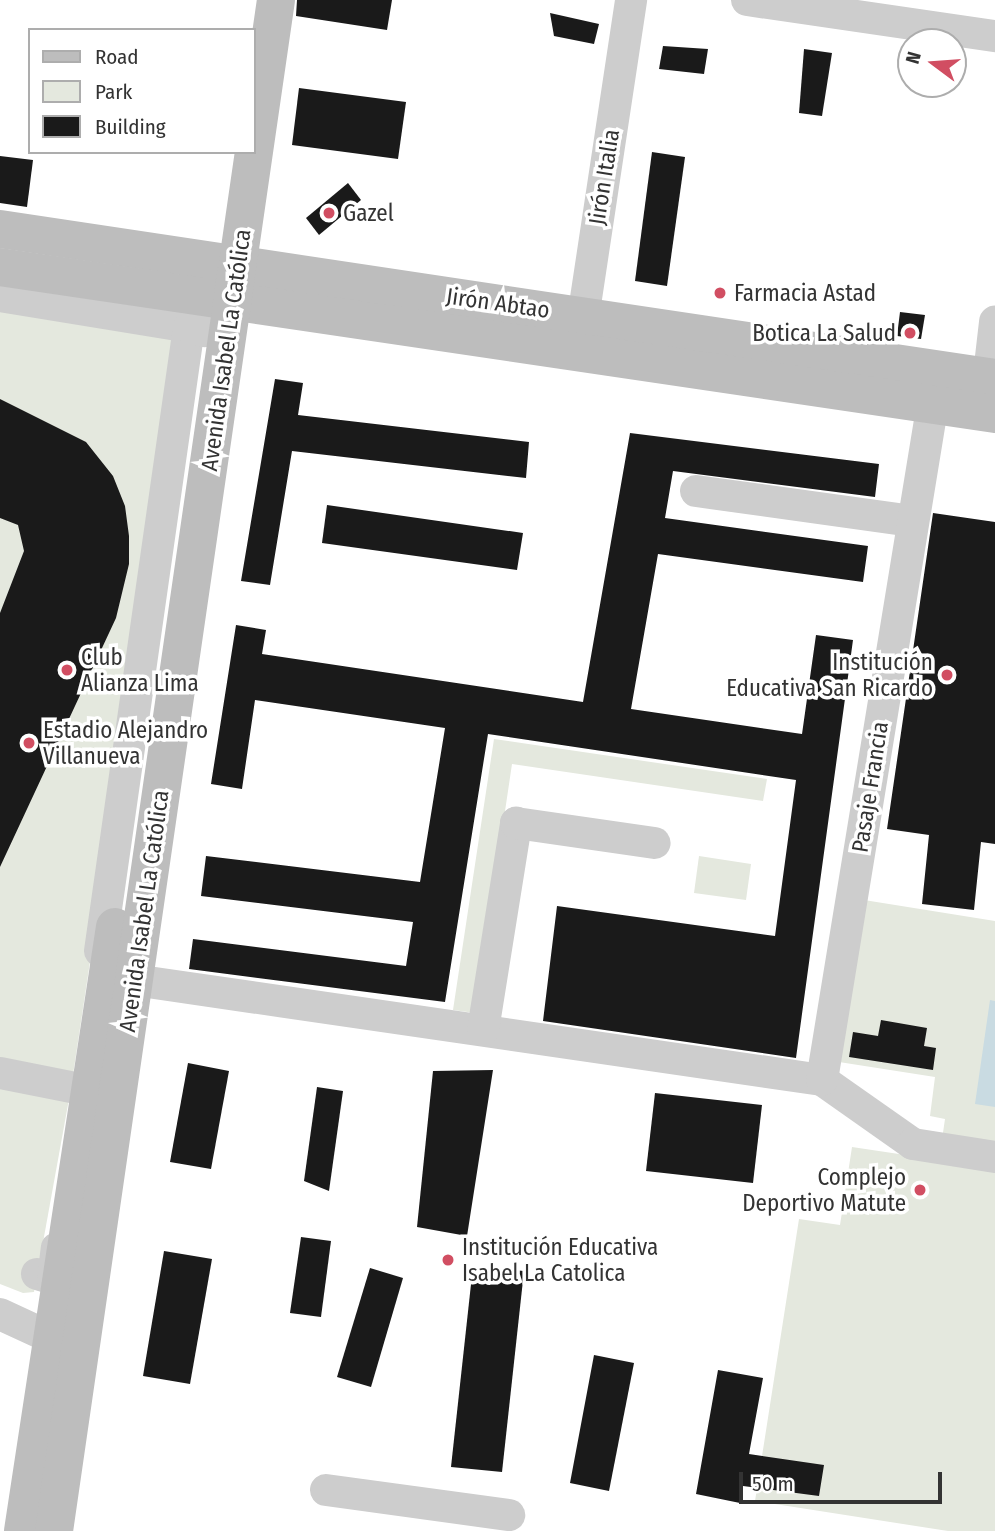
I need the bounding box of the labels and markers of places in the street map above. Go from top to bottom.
place label: Gazel [343,199,394,227]
marker: Gazel [321,205,337,221]
place label: Farmacia Astad [734,279,876,307]
marker: Farmacia Astad [712,285,728,301]
place label: Botica La Salud [752,319,896,347]
marker: Botica La Salud [902,325,918,341]
place label: Club Alianza Lima [81,643,199,697]
place label: Institución Educativa San Ricardo [726,648,933,702]
marker: Club Alianza Lima [59,662,75,678]
marker: Institución Educativa San Ricardo [939,667,955,683]
place label: Estadio Alejandro Villanueva [43,716,208,770]
marker: Estadio Alejandro Villanueva [21,735,37,751]
place label: Complejo Deportivo Matute [742,1163,906,1217]
marker: Complejo Deportivo Matute [912,1182,928,1198]
place label: Institución Educativa Isabel La Catolica [462,1233,658,1287]
marker: Institución Educativa Isabel La Catolica [440,1252,456,1268]

